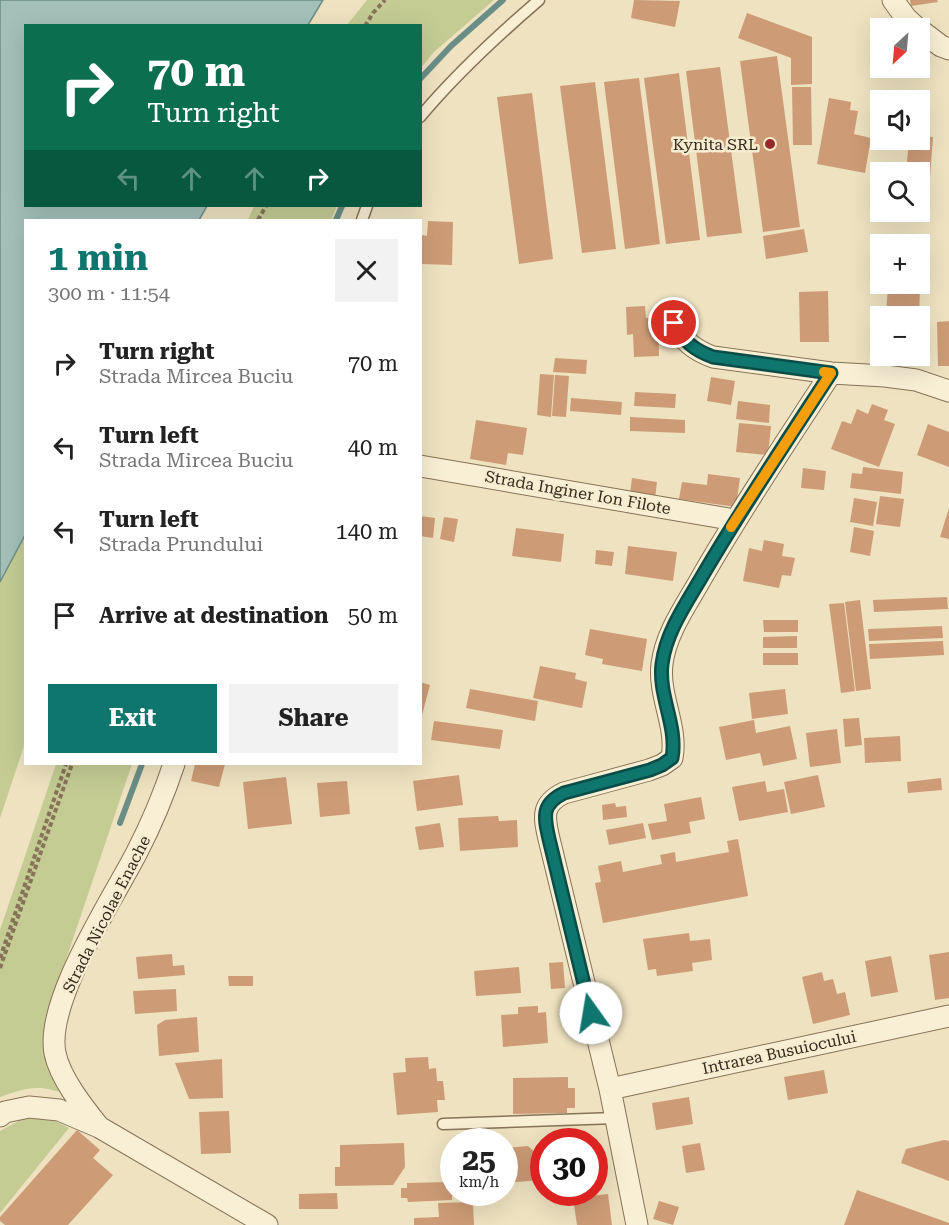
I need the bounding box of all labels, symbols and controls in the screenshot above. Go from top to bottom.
north arrow [870,18,930,78]
map controls [870,18,930,366]
text: 70 m [147,47,245,96]
icon: right [48,48,126,126]
button: sound [870,90,930,150]
text: Turn right [147,97,280,129]
place label: Kynita SRL [673,135,758,154]
marker: Kynita SRL [763,137,777,151]
icon: left [112,162,145,195]
icon: ahead [175,162,208,195]
icon: ahead [238,162,271,195]
icon: right [301,162,334,195]
button: search [870,162,930,222]
button: + [870,234,930,294]
text: 1 min [48,237,148,279]
button: close [335,239,398,302]
text: 300 m · 11:54 [48,281,170,305]
pin [648,297,699,348]
icon: arrive [657,306,690,339]
button: − [870,306,930,366]
text: Turn right [99,339,214,364]
icon: right [48,347,81,380]
text: 70 m [348,351,398,376]
text: Strada Mircea Buciu [99,364,293,388]
text: Turn left [99,423,199,448]
icon: left [48,431,81,464]
text: 40 m [348,435,398,460]
text: Strada Mircea Buciu [99,448,293,472]
street label: Strada Inginer Ion Filote [484,467,672,518]
text: Turn left [99,507,199,532]
icon: left [48,515,81,548]
text: 140 m [335,519,398,544]
text: Strada Prundului [99,532,263,556]
icon: arrive [48,599,81,632]
text: Arrive at destination [99,603,328,628]
text: 50 m [348,603,398,628]
button: Exit [48,684,217,753]
button: Share [229,684,398,753]
street label: Strada Nicolae Enache [59,832,154,996]
position arrow [559,981,623,1045]
street label: Intrarea Busuiocului [700,1027,858,1078]
speed limit sign: 30 [530,1128,608,1206]
text: 25 [462,1142,496,1177]
text: km/h [459,1173,499,1191]

